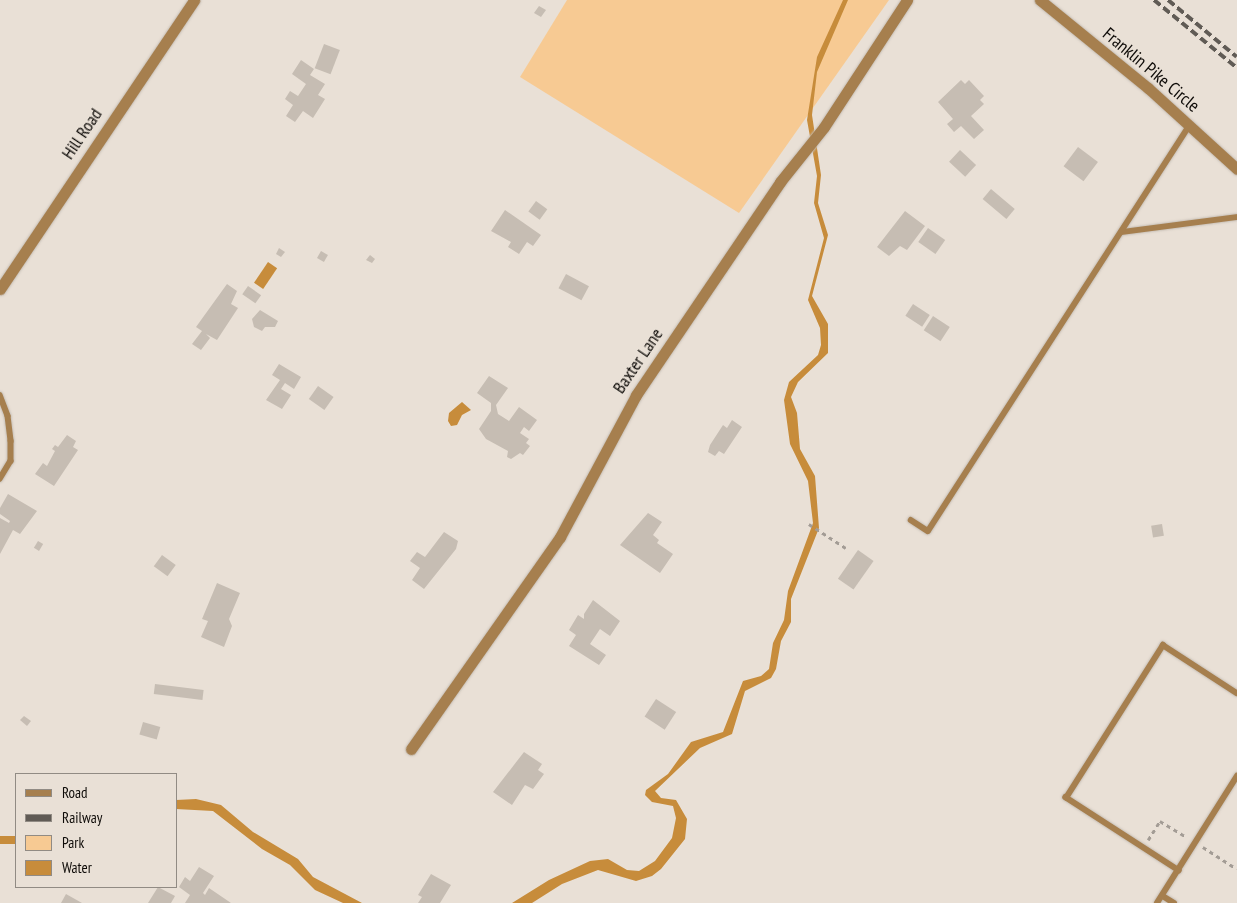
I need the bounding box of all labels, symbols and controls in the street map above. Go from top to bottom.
street label: Franklin Pike Circle [1098,23,1204,117]
street label: Hill Road [57,105,107,163]
street label: Baxter Lane [608,324,668,398]
legend [15,773,178,888]
text: Road [62,783,88,802]
text: Railway [62,808,102,827]
text: Park [62,833,84,852]
text: Water [62,858,92,877]

